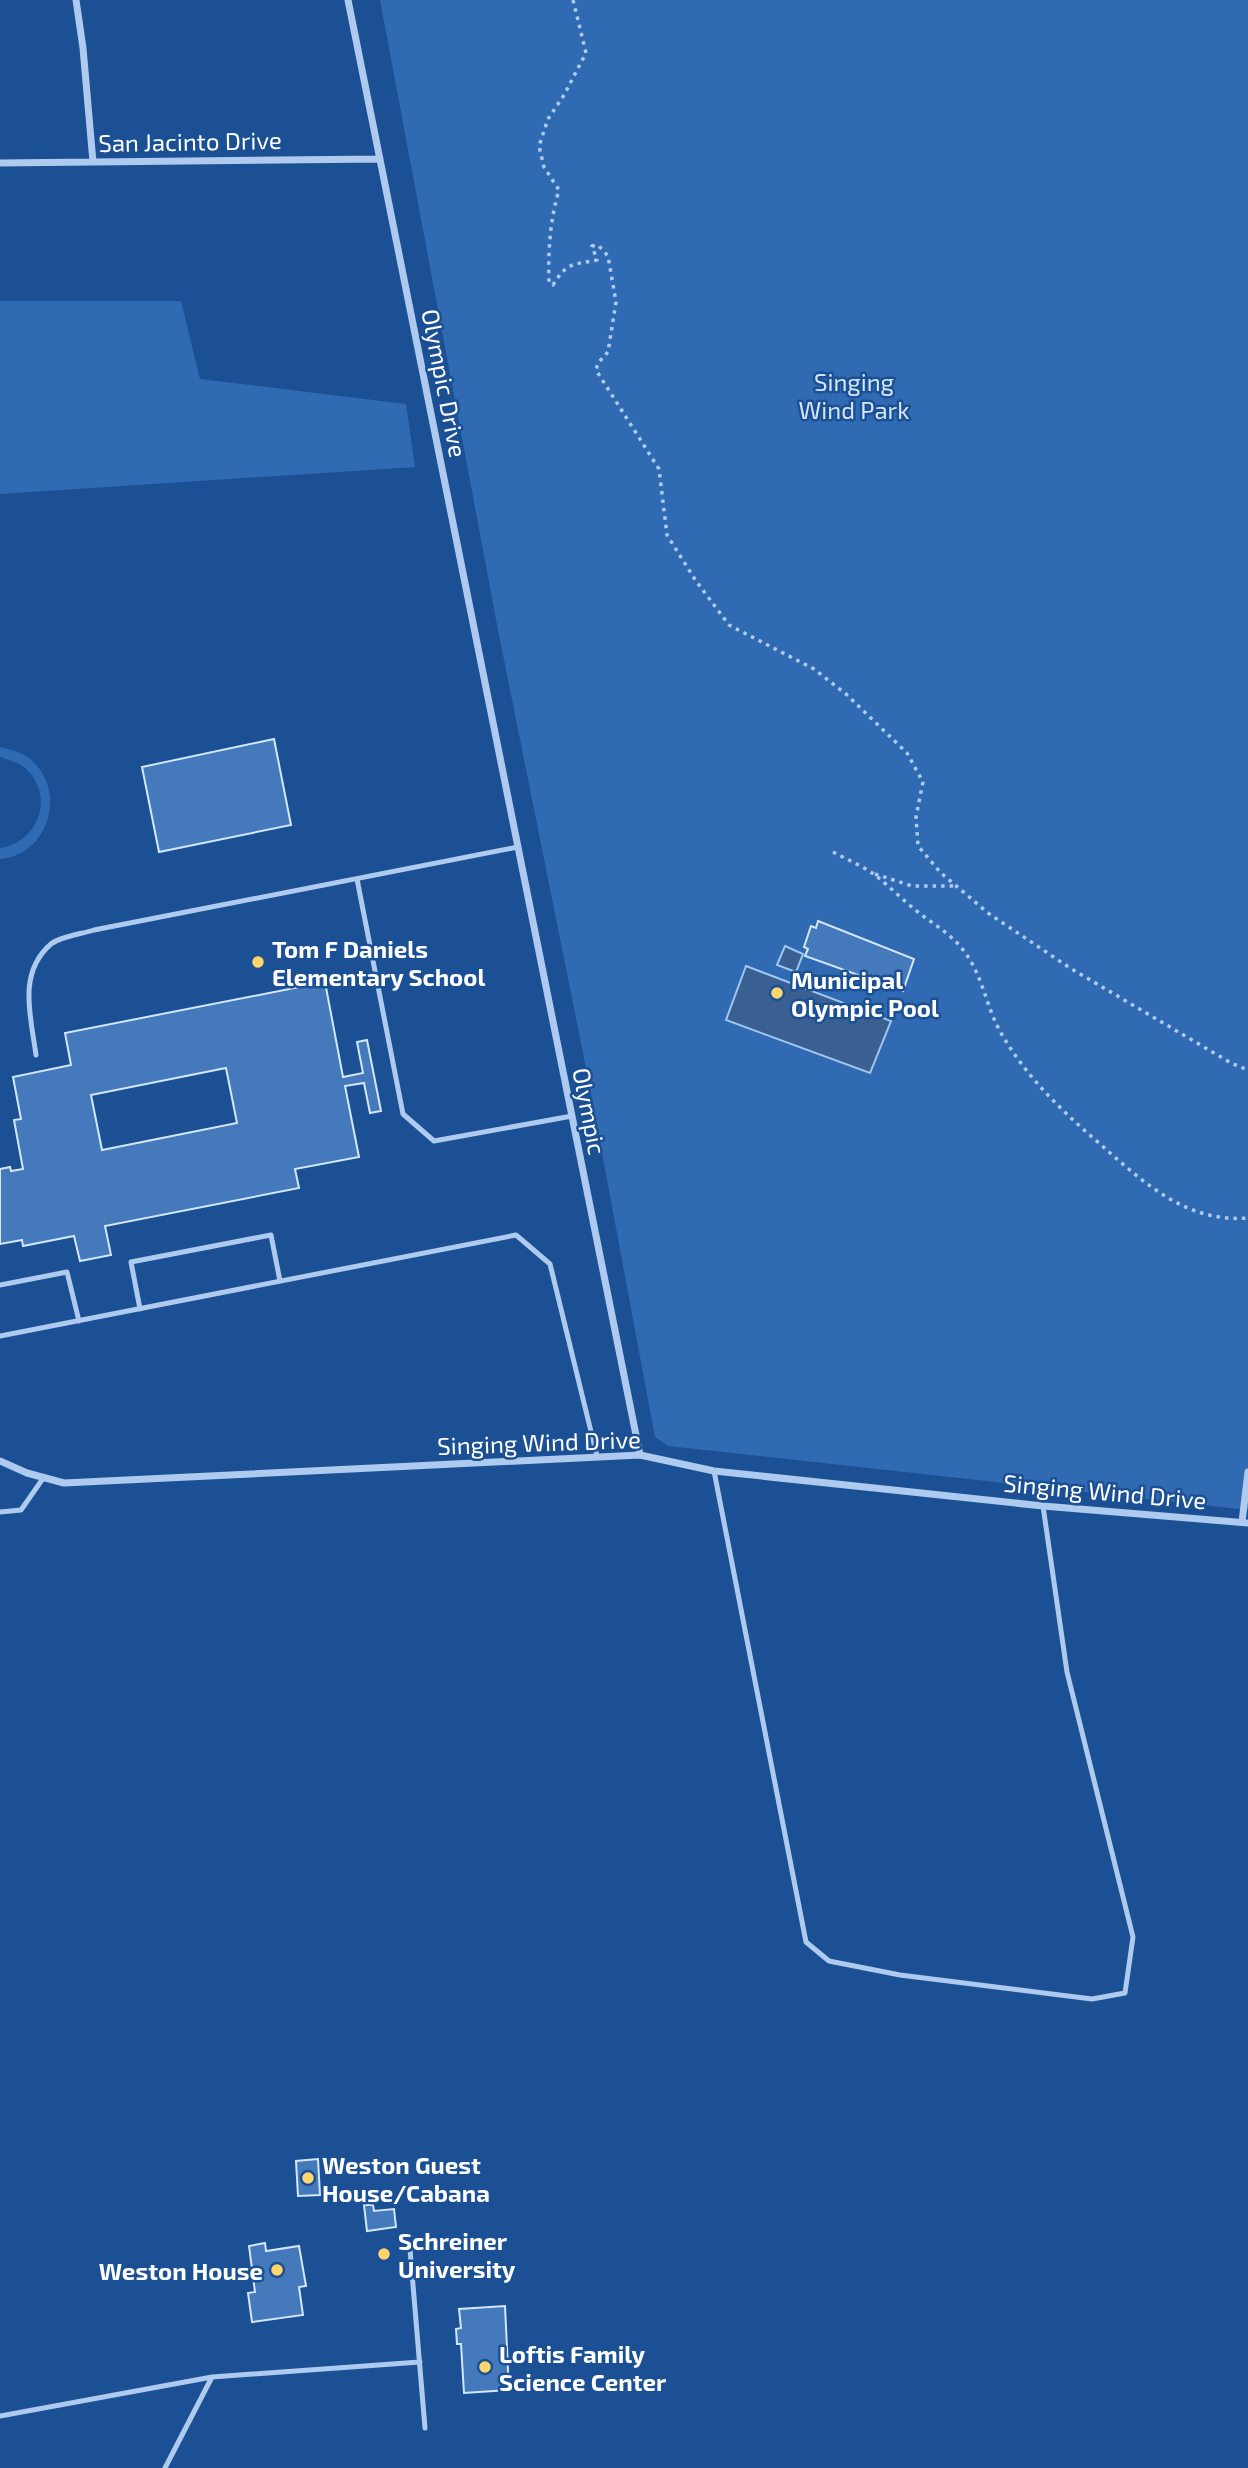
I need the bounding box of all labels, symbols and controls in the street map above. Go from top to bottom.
street label: San Jacinto Drive [98,125,282,157]
street label: Olympic Drive [416,306,474,460]
park label: Singing Wind Park [799,367,909,424]
place label: Tom F Daniels Elementary School [272,934,485,991]
marker: Tom F Daniels Elementary School [250,954,266,970]
place label: Municipal Olympic Pool [791,965,939,1022]
marker: Municipal Olympic Pool [769,985,785,1001]
street label: Olympic [567,1065,613,1157]
street label: Singing Wind Drive [437,1424,641,1460]
street label: Singing Wind Drive [1002,1468,1208,1514]
place label: Weston Guest House/Cabana [322,2150,490,2207]
marker: Weston Guest House/Cabana [300,2170,316,2186]
place label: Schreiner University [398,2226,516,2283]
marker: Schreiner University [376,2246,392,2262]
place label: Weston House [99,2256,263,2285]
marker: Weston House [269,2262,285,2278]
place label: Loftis Family Science Center [499,2339,667,2396]
marker: Loftis Family Science Center [477,2359,493,2375]

